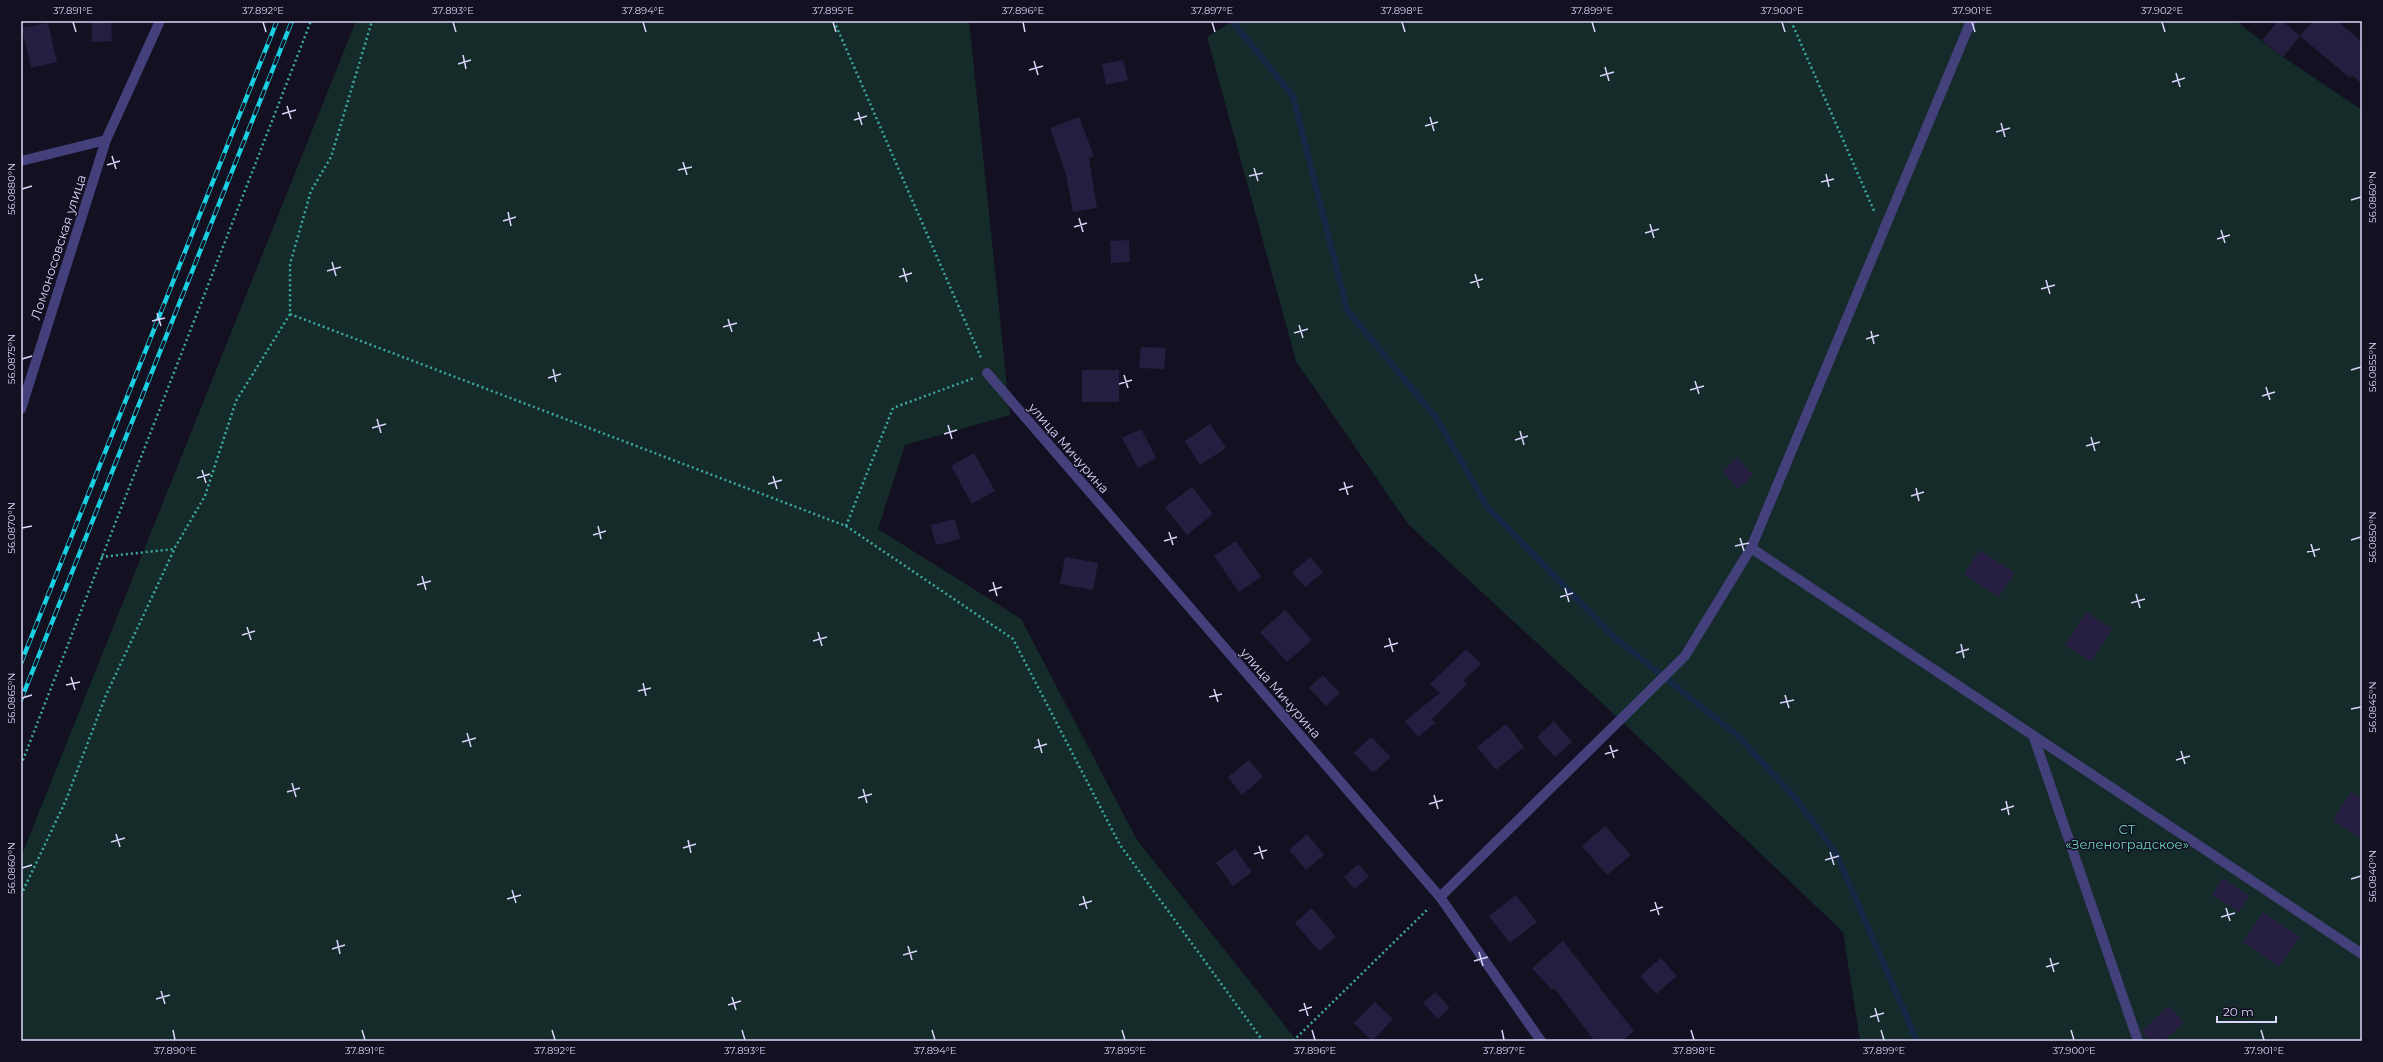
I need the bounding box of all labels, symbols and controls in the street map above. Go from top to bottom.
text: 37.891°E [53,4,93,17]
text: 37.892°E [242,4,284,17]
text: 37.893°E [432,4,474,17]
text: 37.894°E [622,4,665,17]
text: 37.895°E [812,4,854,17]
text: 37.896°E [1002,4,1044,17]
text: 37.897°E [1191,4,1233,17]
text: 37.898°E [1381,4,1424,17]
text: 37.899°E [1571,4,1614,17]
text: 37.900°E [1760,4,1804,17]
text: 37.901°E [1952,4,1992,17]
text: 37.902°E [2141,4,2183,17]
text: 56.0880°N [5,163,18,215]
text: 56.0860°N [2366,171,2379,223]
street label: Ломоносовская улица [27,172,89,322]
text: 56.0875°N [5,334,18,384]
text: 56.0855°N [2366,342,2379,392]
street label: улица Мичурина [1025,399,1113,497]
text: 56.0870°N [5,502,18,554]
text: 56.0850°N [2366,511,2379,563]
street label: улица Мичурина [1237,644,1325,742]
text: 56.0865°N [5,673,18,723]
text: 56.0845°N [2366,681,2379,733]
park label: СТ «Зеленоградское» [2065,821,2189,852]
text: 56.0860°N [5,842,18,894]
text: 56.0840°N [2366,850,2379,902]
scale bar [2217,998,2276,1024]
text: 20 m [2223,1004,2254,1019]
text: 37.890°E [153,1044,197,1057]
text: 37.891°E [345,1044,385,1057]
text: 37.892°E [534,1044,576,1057]
text: 37.893°E [724,1044,766,1057]
text: 37.894°E [914,1044,957,1057]
text: 37.895°E [1104,1044,1146,1057]
text: 37.896°E [1294,1044,1336,1057]
text: 37.897°E [1483,1044,1525,1057]
text: 37.898°E [1673,1044,1716,1057]
text: 37.899°E [1863,1044,1906,1057]
text: 37.900°E [2052,1044,2096,1057]
text: 37.901°E [2244,1044,2284,1057]

